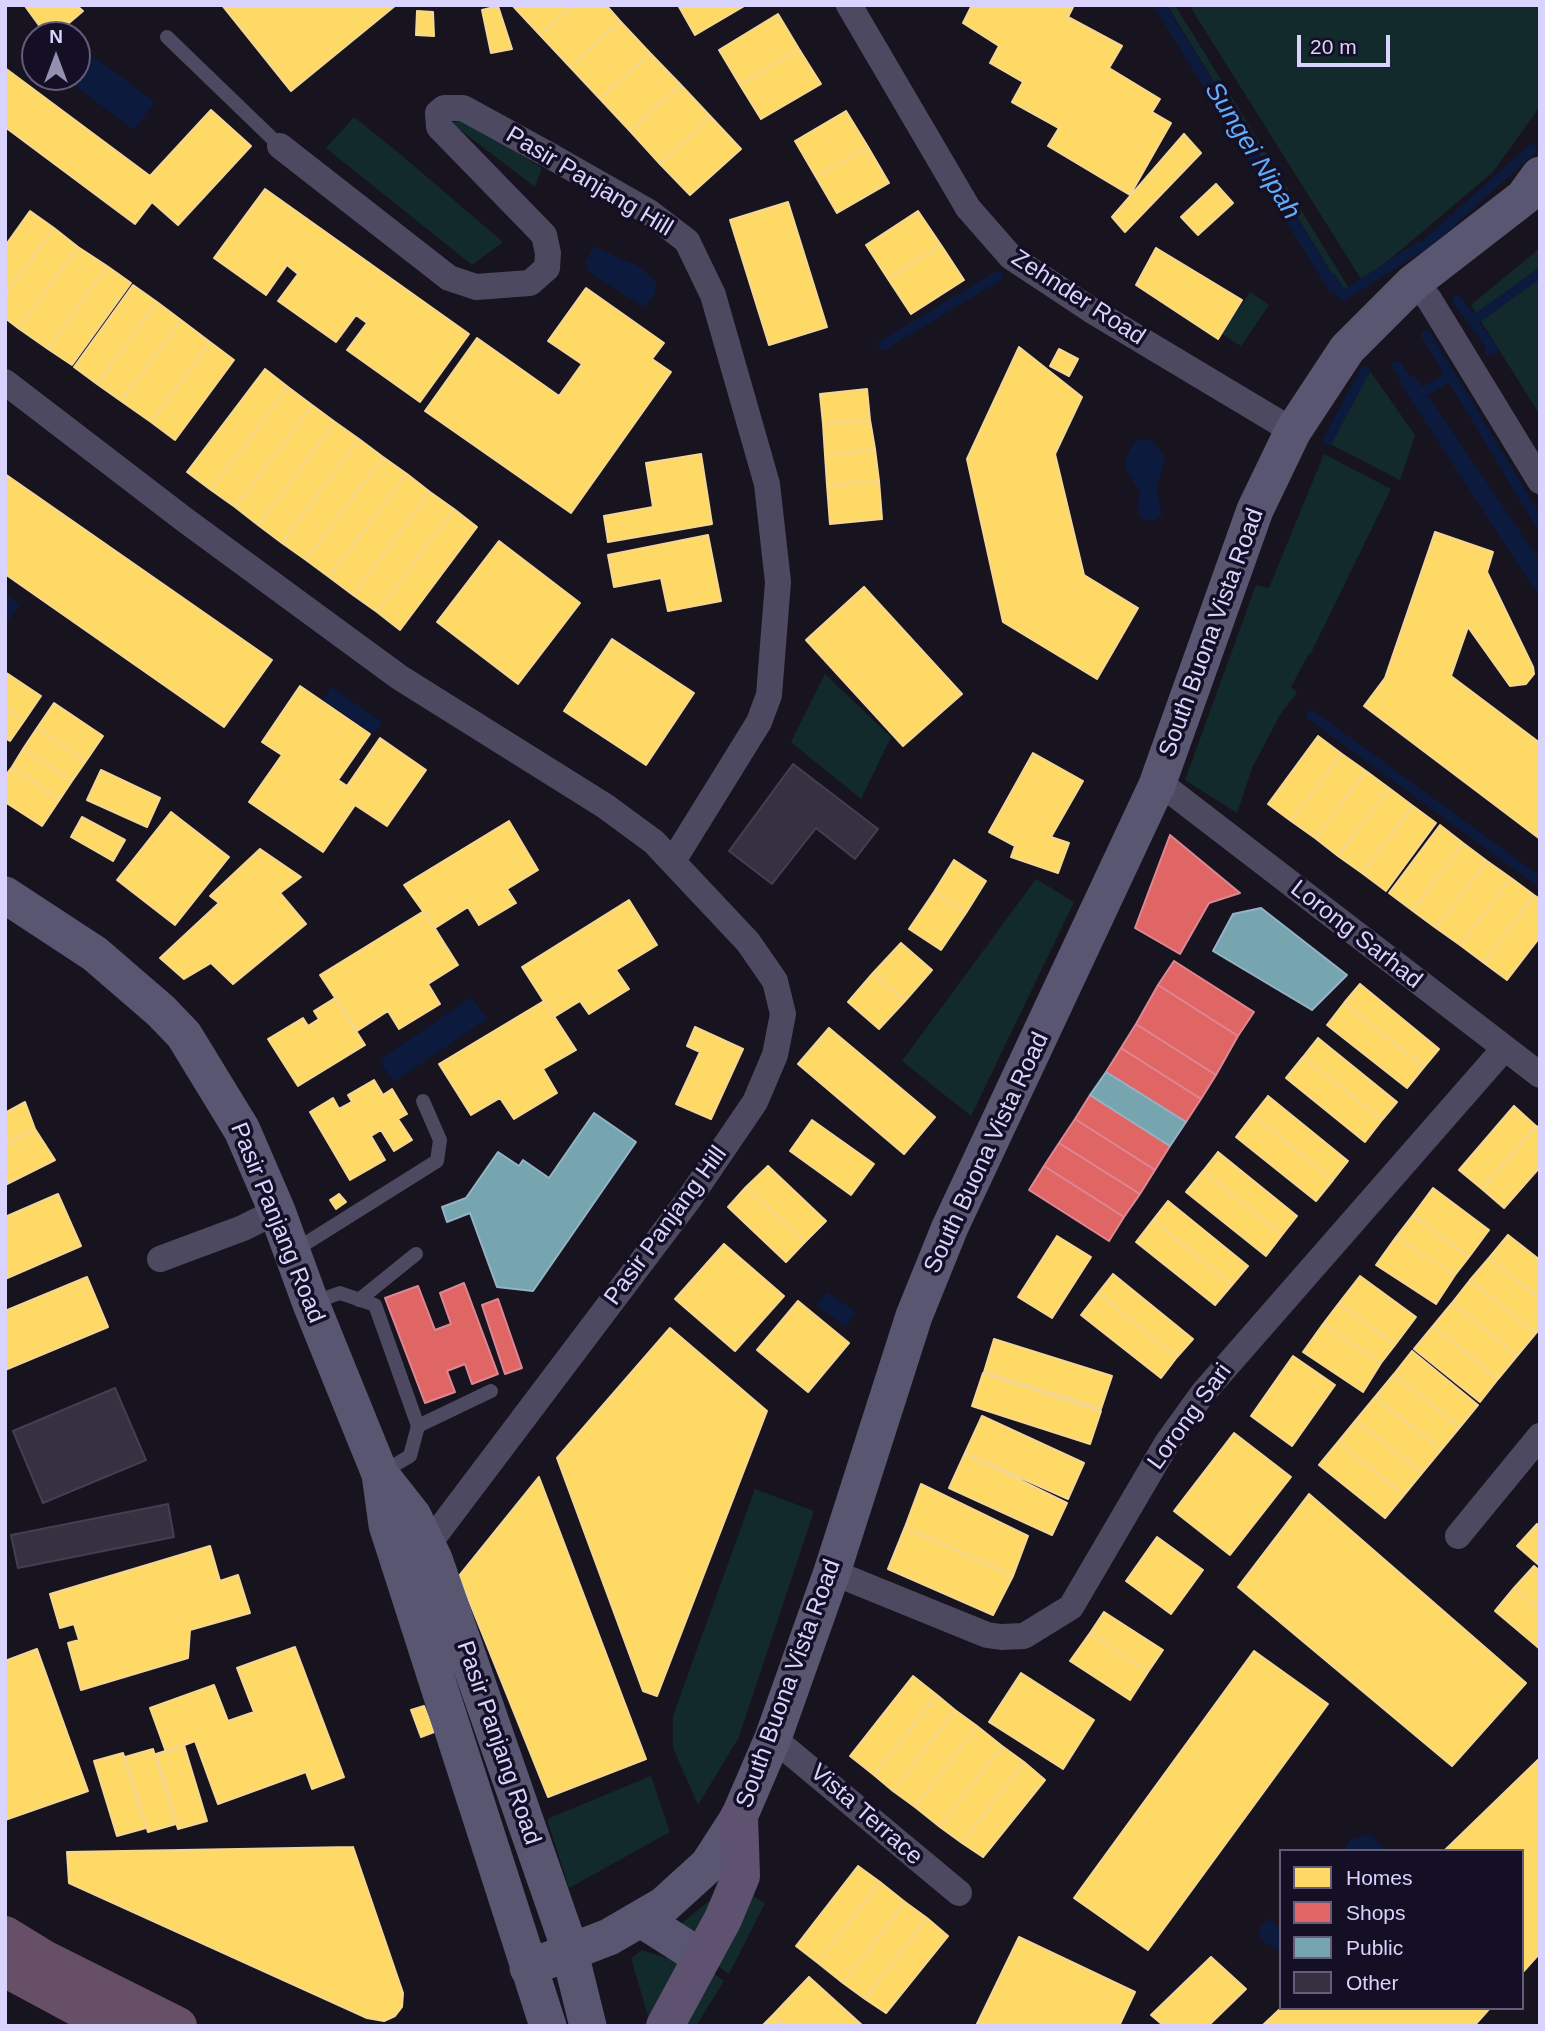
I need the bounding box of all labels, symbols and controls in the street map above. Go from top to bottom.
north arrow [21,21,91,91]
scale bar [1300,21,1393,65]
text: N [49,26,63,47]
text: 20 m [1310,35,1357,58]
water label: Sungei Nipah [1197,77,1307,225]
street label: Pasir Panjang Hill [500,121,678,243]
street label: Zehnder Road [1006,244,1150,352]
street label: South Buona Vista Road [1154,505,1270,761]
street label: Lorong Sarhad [1285,875,1427,995]
street label: South Buona Vista Road [918,1028,1056,1278]
street label: Pasir Panjang Road [224,1119,330,1327]
street label: Pasir Panjang Hill [599,1141,733,1311]
street label: Lorong Sari [1142,1358,1238,1476]
street label: South Buona Vista Road [731,1556,847,1812]
street label: Pasir Panjang Road [450,1637,546,1849]
street label: Vista Terrace [804,1758,928,1872]
legend [1279,1849,1524,2010]
text: Homes [1346,1866,1413,1889]
text: Shops [1346,1901,1406,1924]
text: Public [1346,1936,1403,1959]
text: Other [1346,1971,1399,1994]

